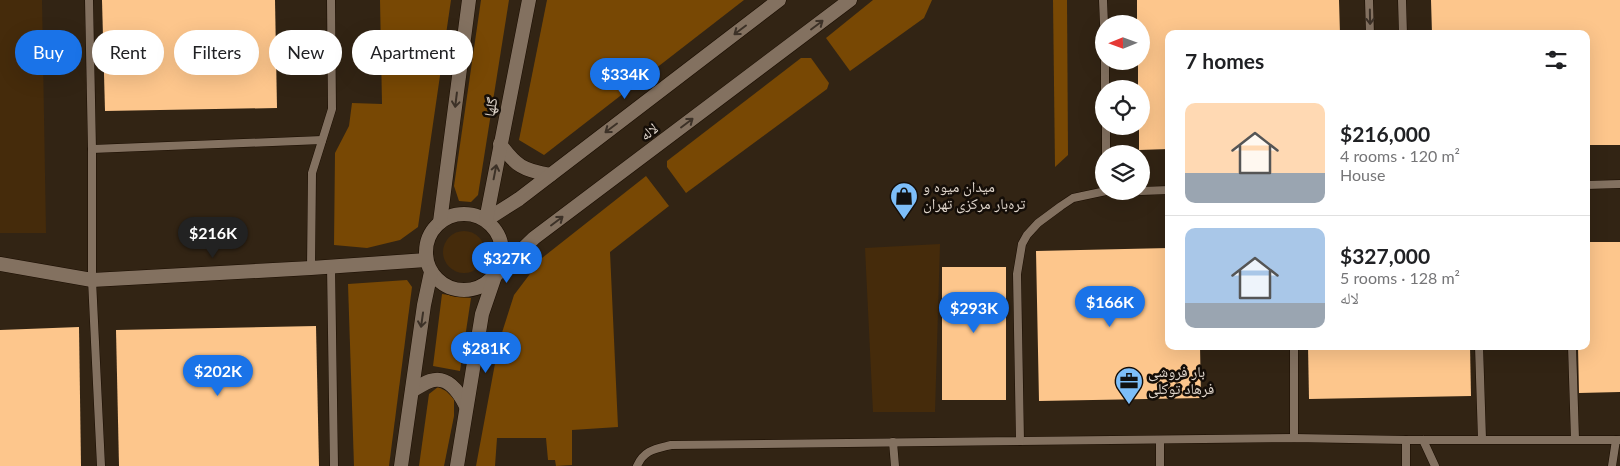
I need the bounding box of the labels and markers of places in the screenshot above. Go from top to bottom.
pin: $334K [590,58,660,100]
place label: میدان میوه و تره‌بار مرکزی تهران [923,177,1026,214]
shop icon: میدان میوه و تره‌بار مرکزی تهران [889,181,919,220]
pin: $216K [178,216,248,259]
pin: $327K [472,242,542,284]
pin: $166K [1075,286,1145,328]
pin: $293K [939,292,1009,334]
pin: $281K [451,332,521,374]
pin: $202K [183,354,253,397]
place label: بار فروشی فرهاد توکلی [1148,362,1214,399]
office icon: بار فروشی فرهاد توکلی [1114,366,1144,405]

